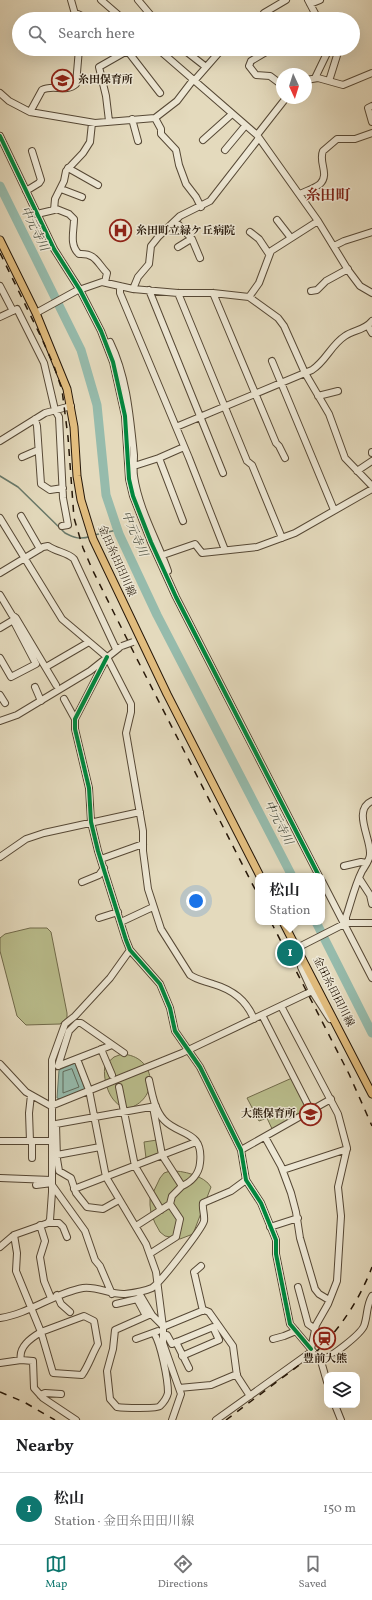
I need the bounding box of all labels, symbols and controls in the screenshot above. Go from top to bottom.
search box [12,12,360,56]
icon: search [26,23,48,45]
text: Search here [58,24,135,45]
school or university icon: 糸田保育所 [49,67,75,93]
north arrow [276,68,312,104]
place label: 糸田保育所 [78,73,133,88]
district label: 糸田町 [305,186,351,207]
water label: 中元寺川 [16,204,53,256]
hospital icon: 糸田町立緑ケ丘病院 [107,218,133,244]
place label: 糸田町立緑ケ丘病院 [136,224,235,239]
water label: 中元寺川 [117,509,152,561]
street label: 金田糸田田川線 [93,523,139,599]
water label: 中元寺川 [260,798,297,850]
popup [255,873,325,925]
text: 松山 [269,881,299,902]
your location [186,891,206,911]
text: Station [269,902,311,920]
pin: 1 [277,938,303,968]
street label: 金田糸田田川線 [309,954,357,1030]
school or university icon: 大熊保育所 [298,1101,324,1127]
place label: 大熊保育所 [241,1107,296,1122]
station icon: 豊前大熊 [312,1326,338,1352]
place label: 豊前大熊 [303,1352,347,1367]
map controls [324,1372,360,1408]
button: layers [324,1372,360,1408]
text: Nearby [16,1435,74,1458]
text: 松山 [54,1489,84,1510]
text: 1 [26,1500,32,1518]
text: 150 m [323,1500,356,1518]
text: Station · 金田糸田田川線 [54,1513,194,1531]
tab: Map [45,1553,67,1592]
tab: Directions [158,1553,208,1592]
tab: Saved [298,1553,327,1592]

